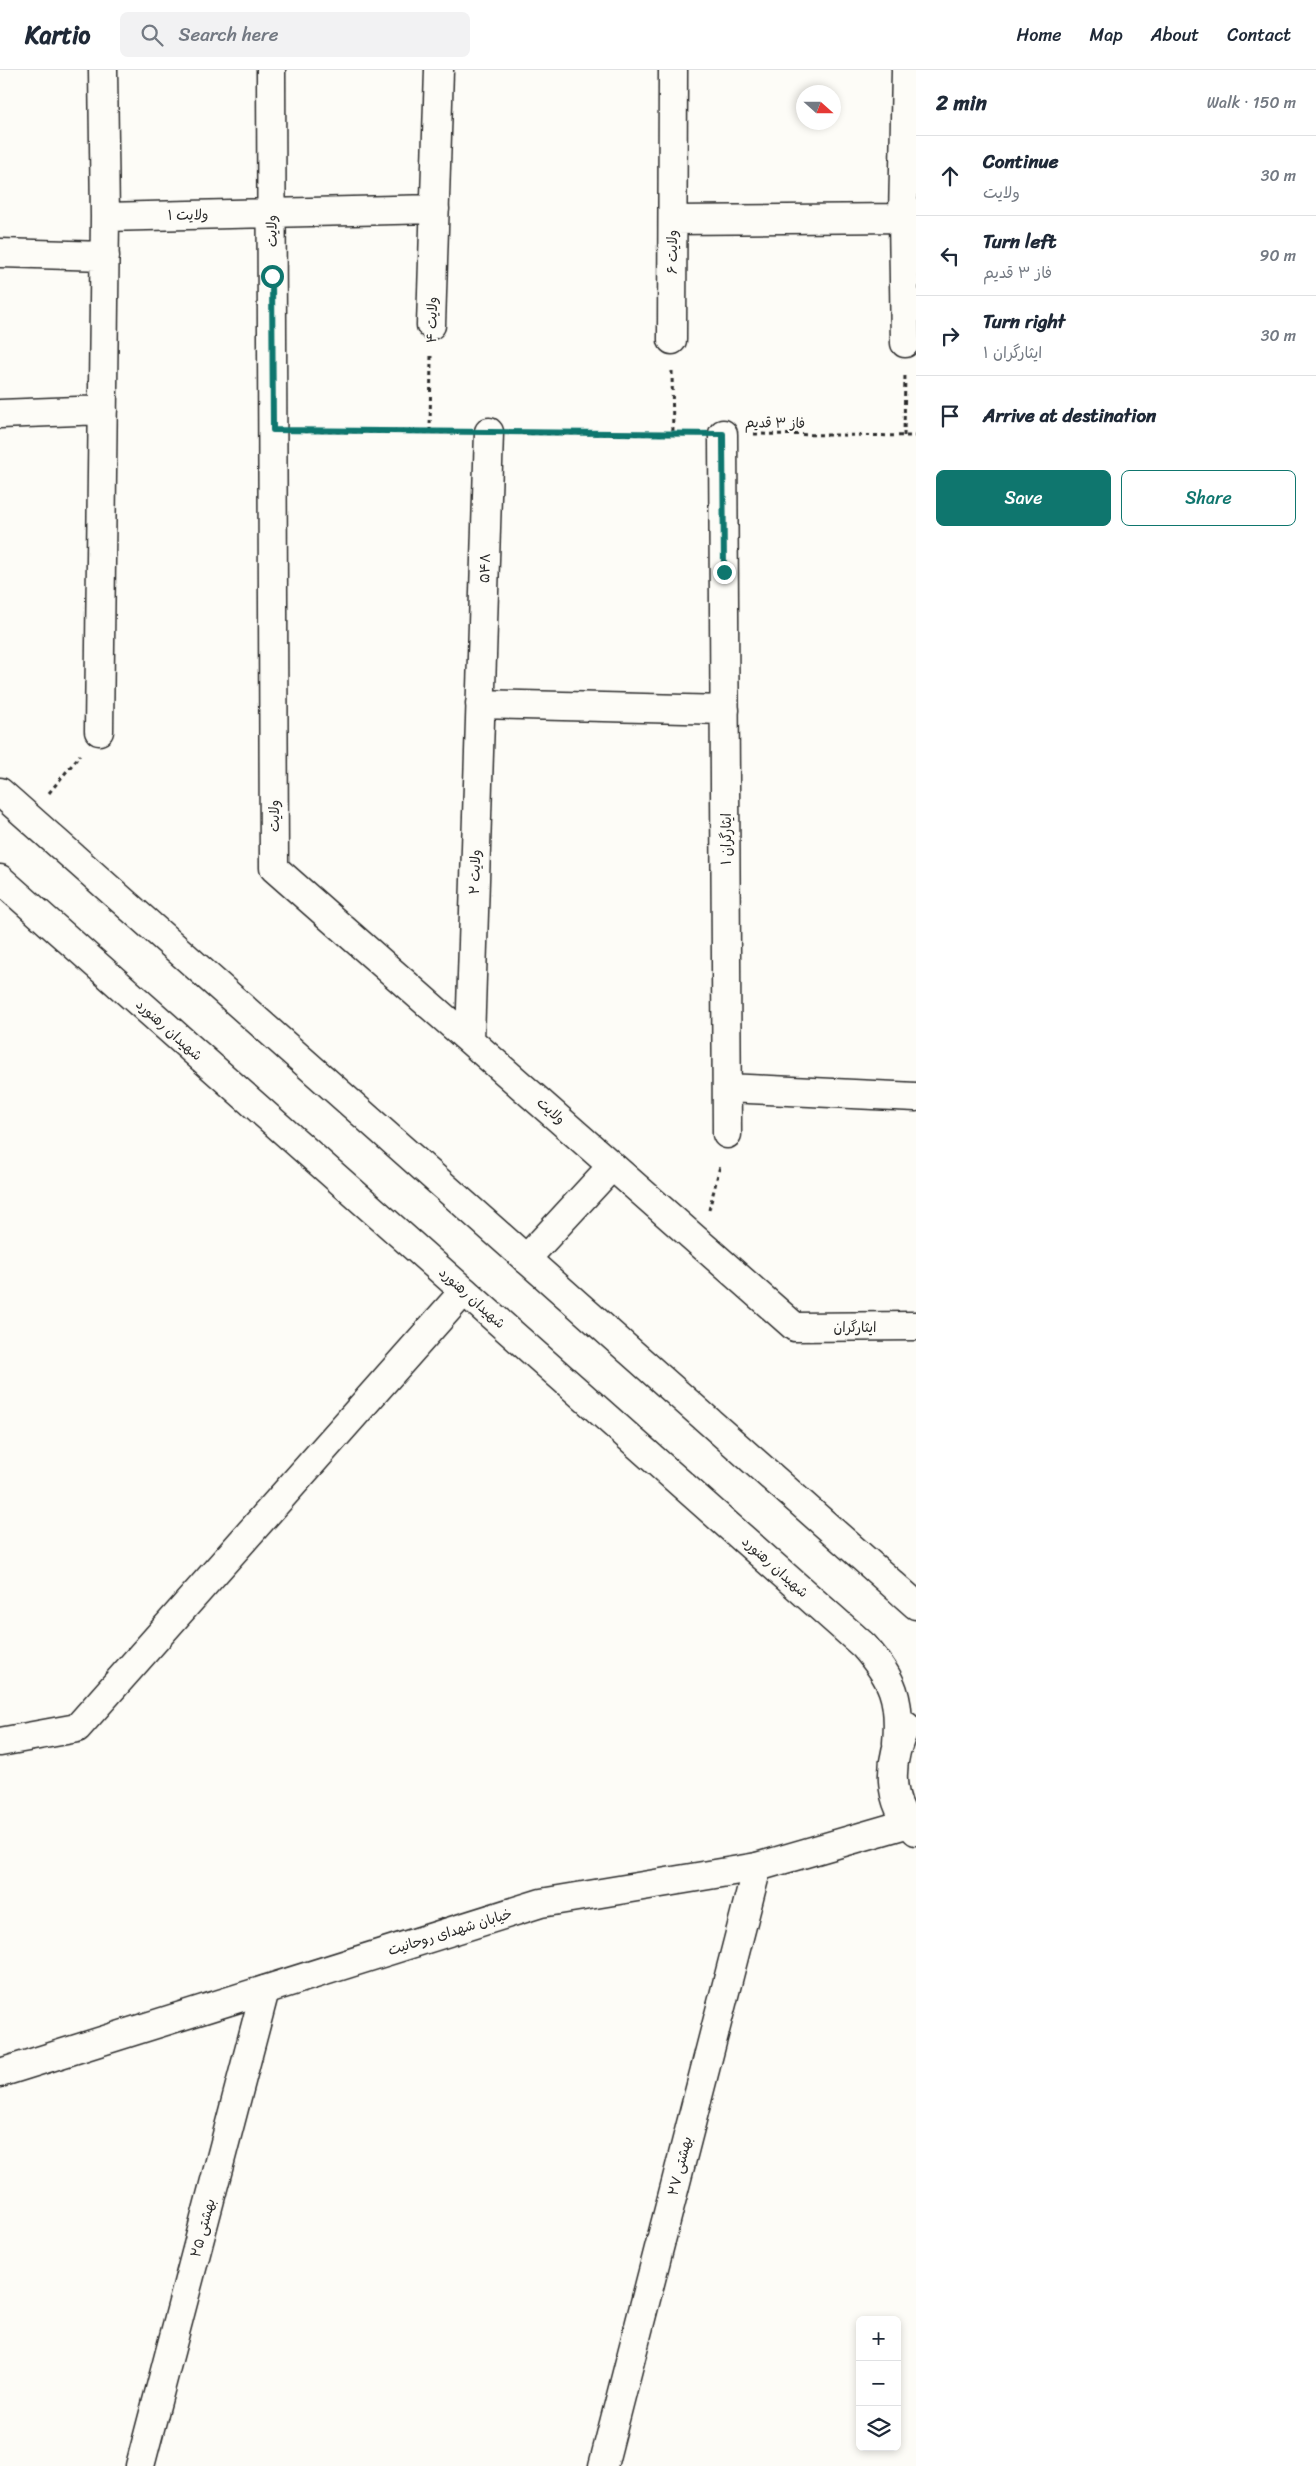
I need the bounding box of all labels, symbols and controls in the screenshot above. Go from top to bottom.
search box [120,12,470,57]
text: Kartio [25,14,90,56]
text: Search here [178,18,279,51]
text: Home [1017,19,1062,51]
text: Map [1090,19,1123,51]
text: About [1151,19,1199,51]
text: Contact [1227,19,1291,51]
icon: search [138,21,166,49]
text: 2 min [936,84,987,122]
north arrow [796,85,841,130]
text: Walk · 150 m [1207,88,1296,117]
text: Continue [983,145,1059,178]
text: 30 m [1261,161,1296,190]
icon: ahead [936,162,964,190]
text: ولایت [983,178,1020,207]
street label: ولایت ۱ [167,202,209,228]
street label: ولایت [259,215,285,247]
text: Turn left [983,225,1056,258]
street label: ولایت ۶ [660,230,685,274]
text: 90 m [1260,241,1296,270]
icon: left [936,242,964,270]
text: فاز ۳ قدیم [983,258,1052,287]
route start [261,265,284,288]
street label: ولایت ۴ [419,297,445,343]
text: Turn right [983,305,1065,338]
text: 30 m [1261,321,1296,350]
icon: right [936,322,964,350]
text: ایثارگران ۱ [983,338,1042,367]
text: Arrive at destination [983,399,1156,432]
icon: arrive [936,402,964,430]
street label: فاز ۳ قدیم [745,410,805,436]
button: Save [936,470,1111,526]
button: Share [1121,470,1296,526]
street label: ۵۴۸ [472,553,498,583]
route end [713,561,736,584]
street label: ولایت [262,800,287,832]
street label: ایثارگران ۱ [714,813,739,865]
street label: ولایت ۲ [462,849,488,895]
street label: شهیدان رهنورد [130,993,208,1067]
street label: ولایت [531,1091,571,1131]
street label: شهیدان رهنورد [433,1261,511,1335]
street label: ایثارگران [833,1315,877,1340]
street label: شهیدان رهنورد [736,1530,814,1604]
street label: خیابان شهدای روحانیت [385,1901,515,1963]
street label: بهشتی ۲۷ [661,2134,699,2198]
street label: بهشتی ۲۵ [183,2196,223,2260]
map controls [856,2316,901,2451]
button: + [856,2316,901,2361]
button: − [856,2361,901,2406]
button: layers [856,2406,901,2451]

